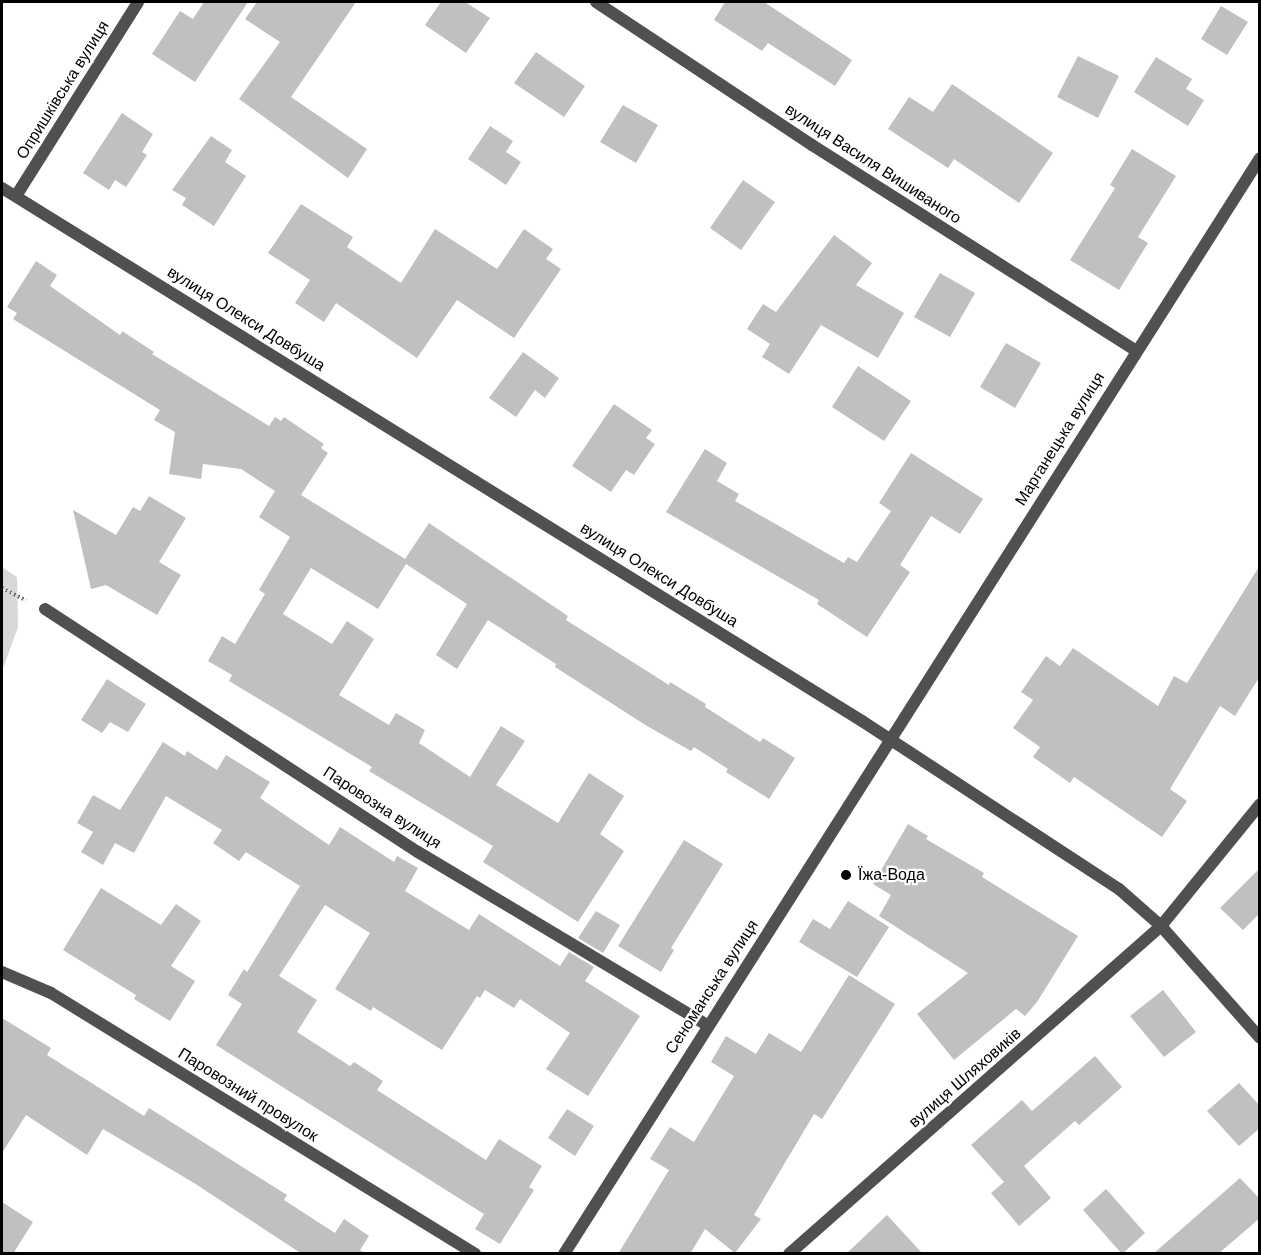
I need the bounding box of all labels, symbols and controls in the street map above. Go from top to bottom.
street label: Опришківська вулиця [13,17,113,163]
street label: вулиця Василя Вишиваного [781,100,965,228]
street label: вулиця Олекси Довбуша [164,263,328,375]
street label: Марганецька вулиця [1011,369,1109,509]
street label: вулиця Олекси Довбуша [577,519,741,631]
street label: Паровозна вулиця [319,763,445,853]
place label: Їжа-Вода [858,865,925,885]
marker: Їжа-Вода [839,868,853,882]
street label: Сеноманська вулиця [662,916,762,1058]
street label: вулиця Шляховиків [905,1024,1025,1132]
street label: Паровозний провулок [174,1044,322,1146]

